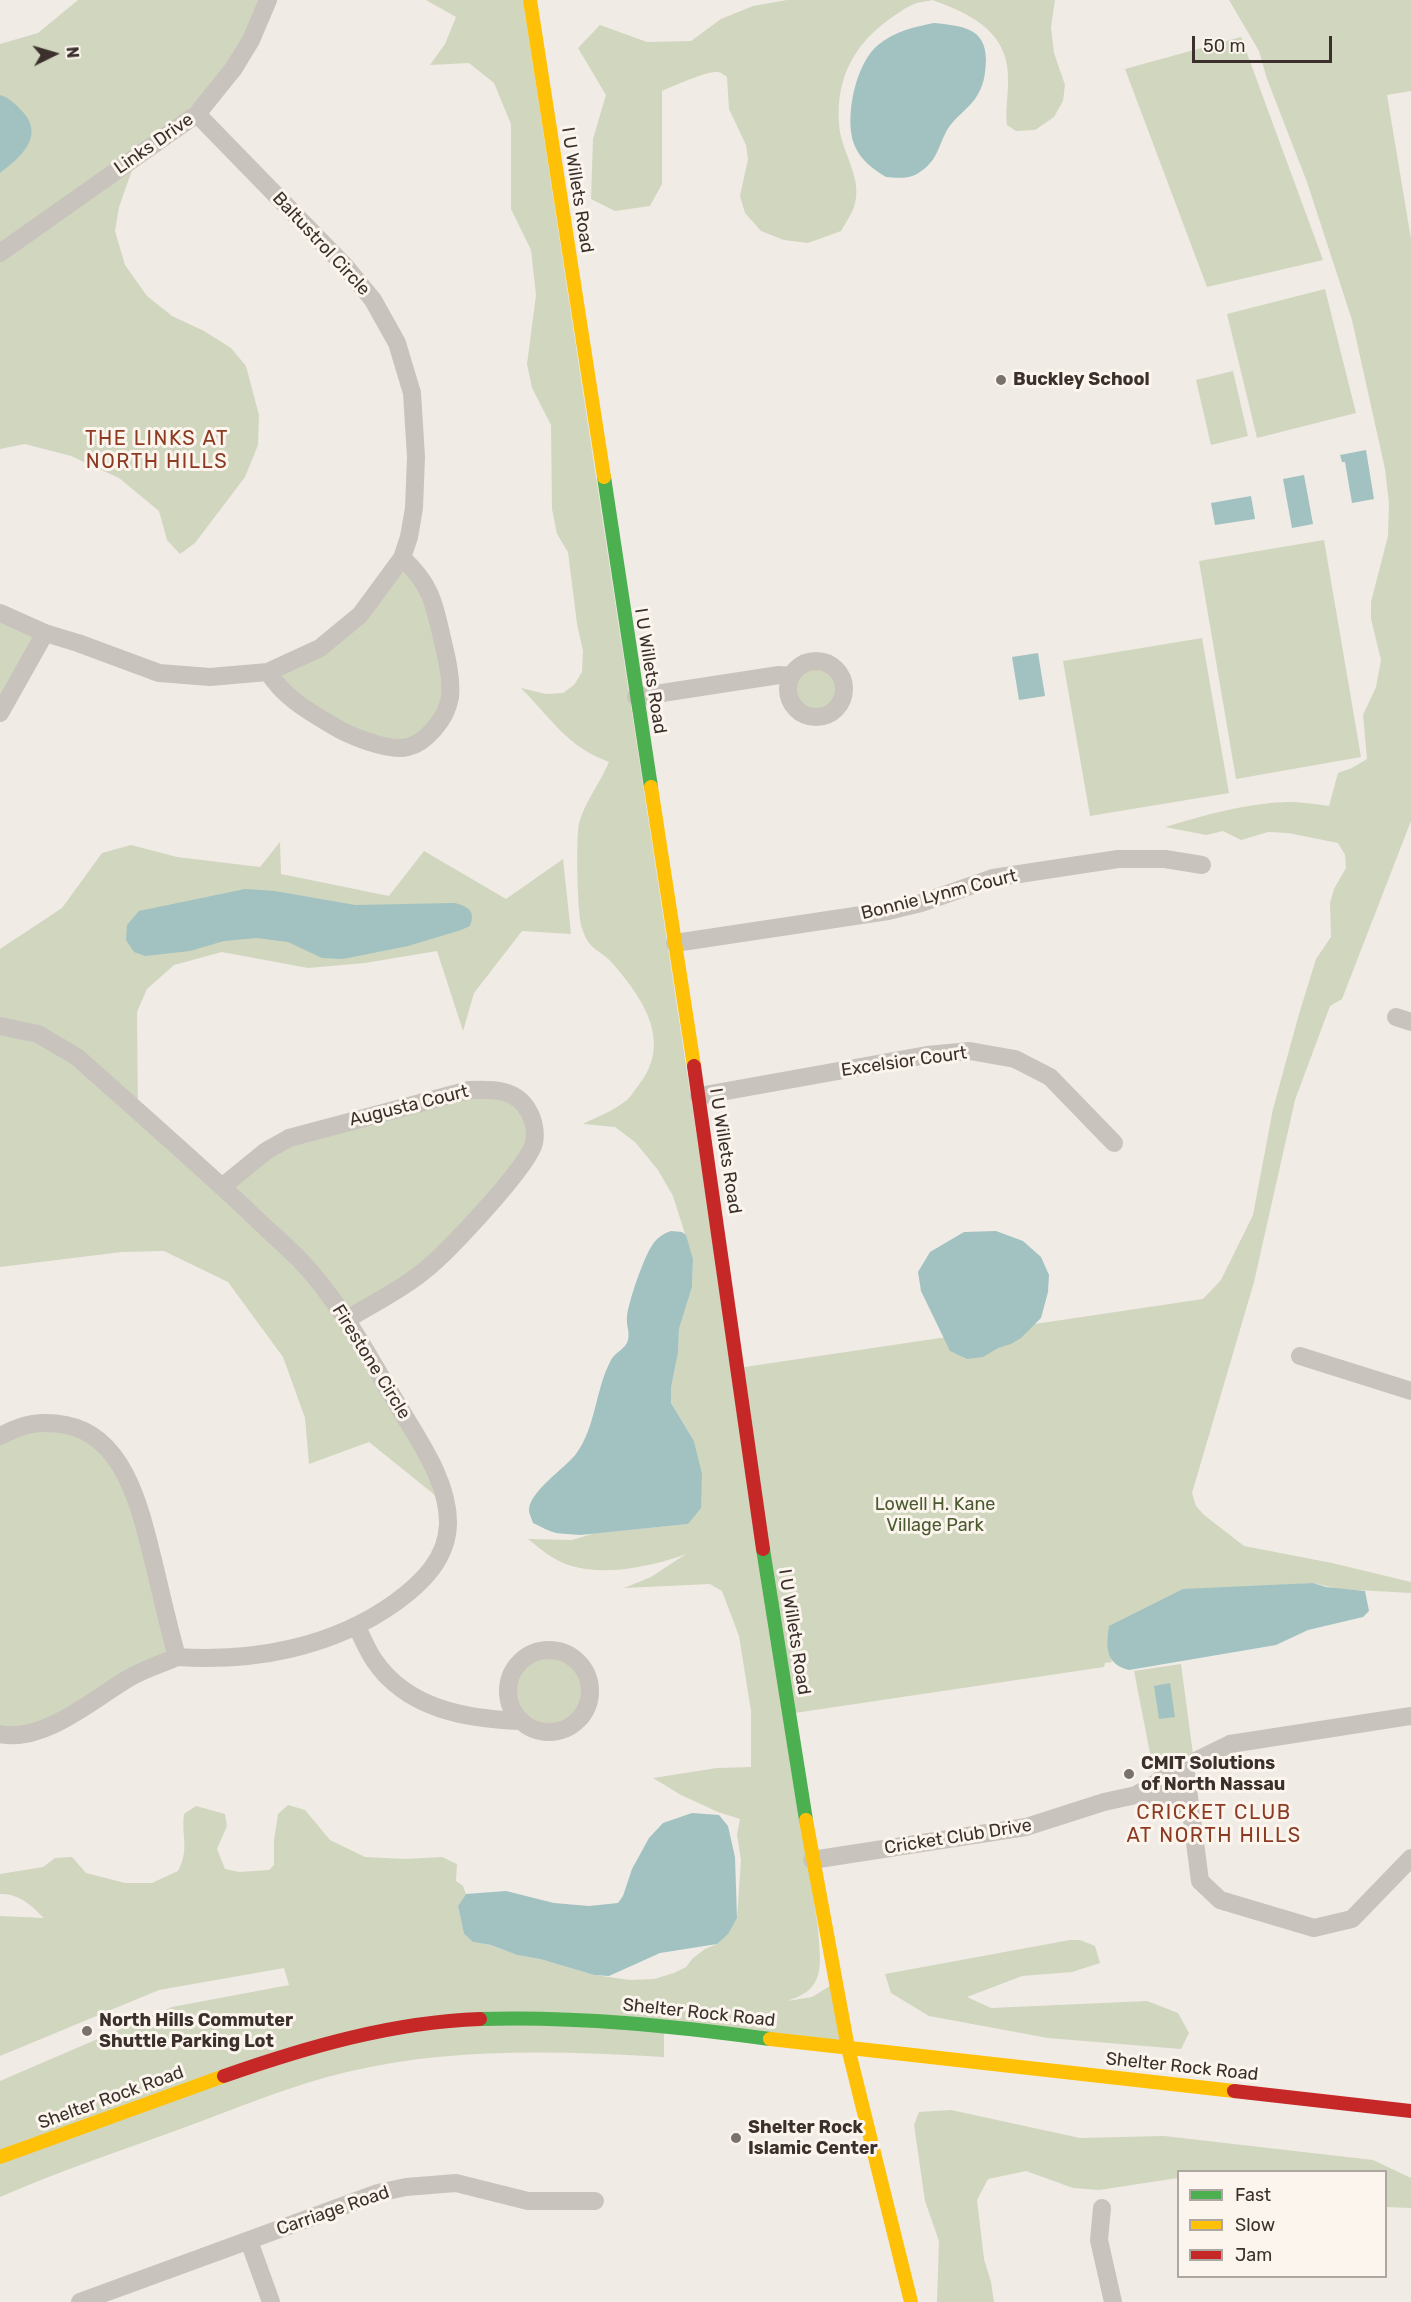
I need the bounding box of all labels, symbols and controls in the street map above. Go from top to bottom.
north arrow [24,24,84,84]
scale bar [1195,24,1334,62]
text: 50 m [1203,35,1246,57]
text: N [62,46,82,59]
street label: Links Drive [110,109,198,179]
street label: I U Willets Road [556,126,598,254]
street label: Baltustrol Circle [268,188,374,300]
place label: Buckley School [1013,369,1150,391]
marker: Buckley School [994,373,1008,387]
district label: THE LINKS AT NORTH HILLS [85,427,229,474]
street label: I U Willets Road [629,607,671,735]
street label: Bonnie Lynm Court [859,865,1019,925]
street label: Excelsior Court [840,1042,968,1082]
street label: Augusta Court [347,1081,471,1131]
street label: I U Willets Road [704,1087,746,1215]
street label: Firestone Circle [327,1301,415,1423]
park label: Lowell H. Kane Village Park [875,1494,995,1537]
street label: I U Willets Road [773,1568,815,1696]
place label: CMIT Solutions of North Nassau [1141,1753,1285,1796]
marker: CMIT Solutions of North Nassau [1122,1767,1136,1781]
district label: CRICKET CLUB AT NORTH HILLS [1126,1801,1302,1848]
street label: Cricket Club Drive [883,1815,1033,1859]
street label: Shelter Rock Road [622,1994,776,2032]
place label: North Hills Commuter Shuttle Parking Lot [99,2010,293,2052]
marker: North Hills Commuter Shuttle Parking Lot [80,2024,94,2038]
street label: Shelter Rock Road [1105,2048,1259,2086]
street label: Shelter Rock Road [35,2062,187,2134]
place label: Shelter Rock Islamic Center [748,2117,878,2160]
marker: Shelter Rock Islamic Center [729,2131,743,2145]
legend [1177,2170,1387,2278]
street label: Carriage Road [274,2182,392,2240]
text: Fast [1235,2184,1271,2206]
text: Slow [1235,2214,1275,2236]
text: Jam [1235,2244,1272,2266]

